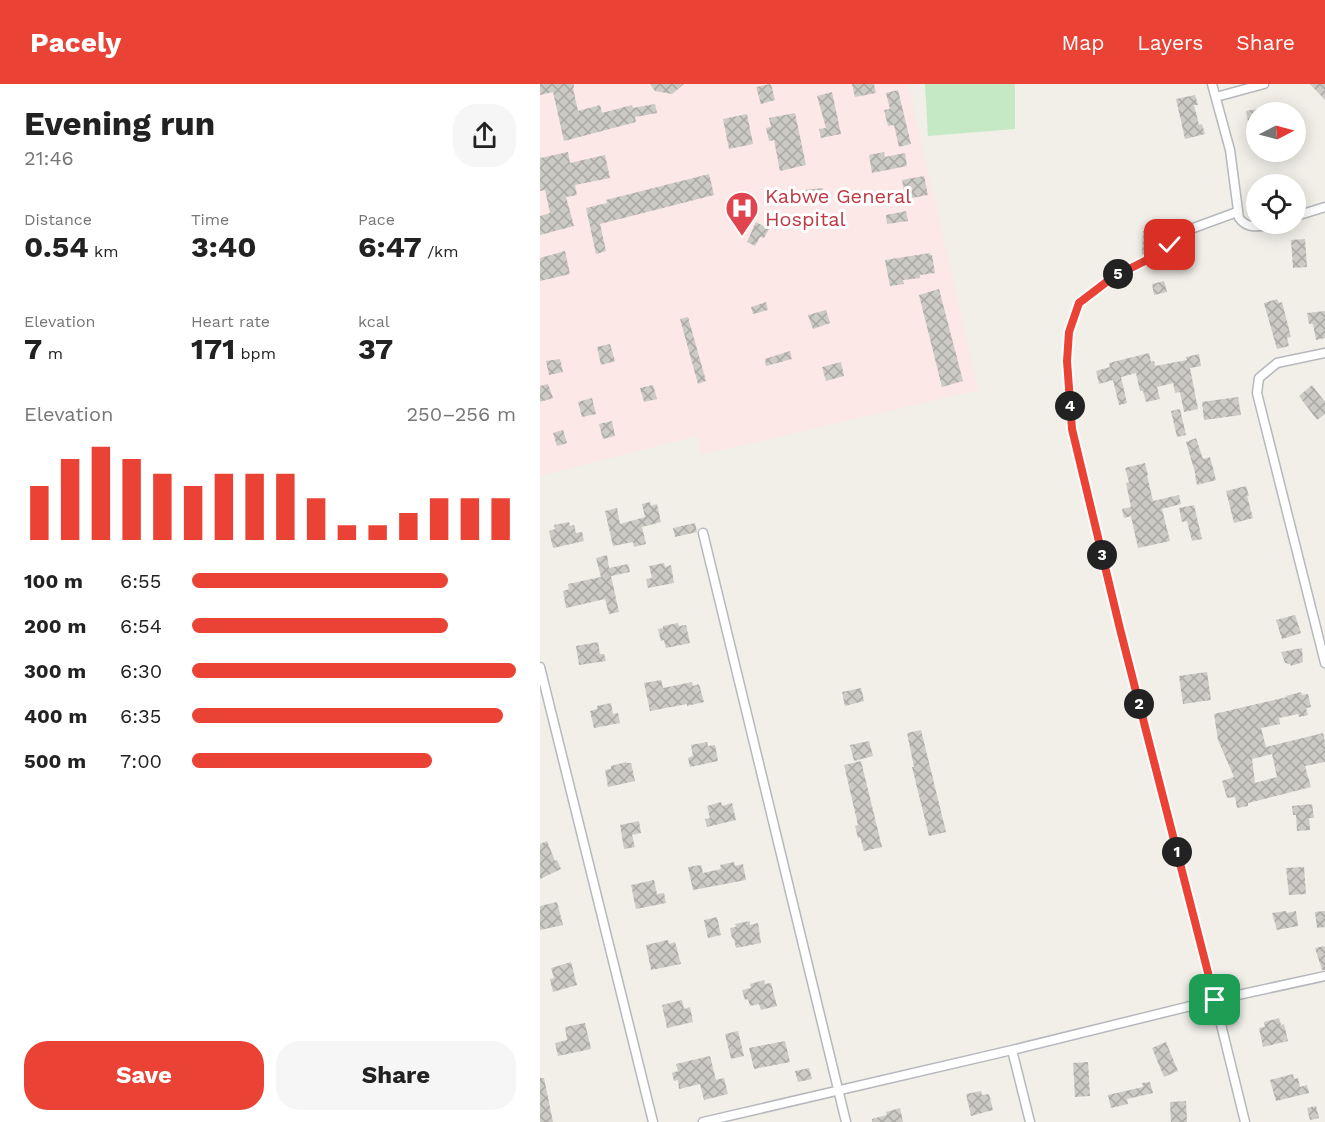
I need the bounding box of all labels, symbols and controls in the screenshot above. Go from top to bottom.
text: Pacely [30,26,121,59]
text: Map [1061,30,1104,55]
text: Layers [1137,30,1203,55]
text: Share [1236,30,1295,55]
north arrow [1246,102,1306,162]
map controls [1246,102,1306,234]
text: Evening run [24,104,215,143]
button: share [453,104,516,167]
text: 21:46 [24,146,74,170]
button: locate [1246,174,1306,234]
place label: Kabwe General Hospital [765,184,911,231]
hospital icon: Kabwe General Hospital [724,190,760,237]
text: Distance [24,210,92,229]
text: Time [191,210,229,229]
text: Pace [358,210,395,229]
pin [1144,219,1195,270]
icon: check [1153,228,1186,261]
text: 0.54 [24,229,89,264]
text: 3:40 [191,229,257,264]
text: 6:47 [358,229,422,264]
text: km [89,242,118,261]
text: /km [422,242,458,261]
pin: 5 [1103,259,1133,289]
text: 5 [1113,264,1123,283]
text: Elevation [24,312,95,331]
text: Heart rate [191,312,270,331]
text: kcal [358,312,390,331]
text: 7 [24,331,42,366]
text: 171 [191,331,235,366]
text: 37 [358,331,393,366]
text: m [42,344,63,363]
text: bpm [235,344,276,363]
pin: 4 [1055,391,1085,421]
text: 4 [1065,396,1075,415]
text: Elevation [24,402,113,426]
text: 250–256 m [406,402,516,426]
pin: 3 [1087,540,1117,570]
text: 3 [1097,545,1107,564]
text: 100 m [24,569,83,593]
text: 6:55 [120,569,161,593]
text: 200 m [24,614,86,638]
text: 6:54 [120,614,162,638]
text: 300 m [24,659,86,683]
text: 6:30 [120,659,162,683]
pin: 2 [1124,689,1154,719]
text: 2 [1134,694,1144,713]
text: 400 m [24,704,87,728]
text: 6:35 [120,704,161,728]
text: 500 m [24,749,86,773]
text: 7:00 [120,749,162,773]
pin: 1 [1162,837,1192,867]
text: 1 [1174,842,1180,861]
pin [1189,974,1240,1025]
icon: arrive [1198,983,1231,1016]
button: Save [24,1041,264,1110]
button: Share [276,1041,516,1110]

